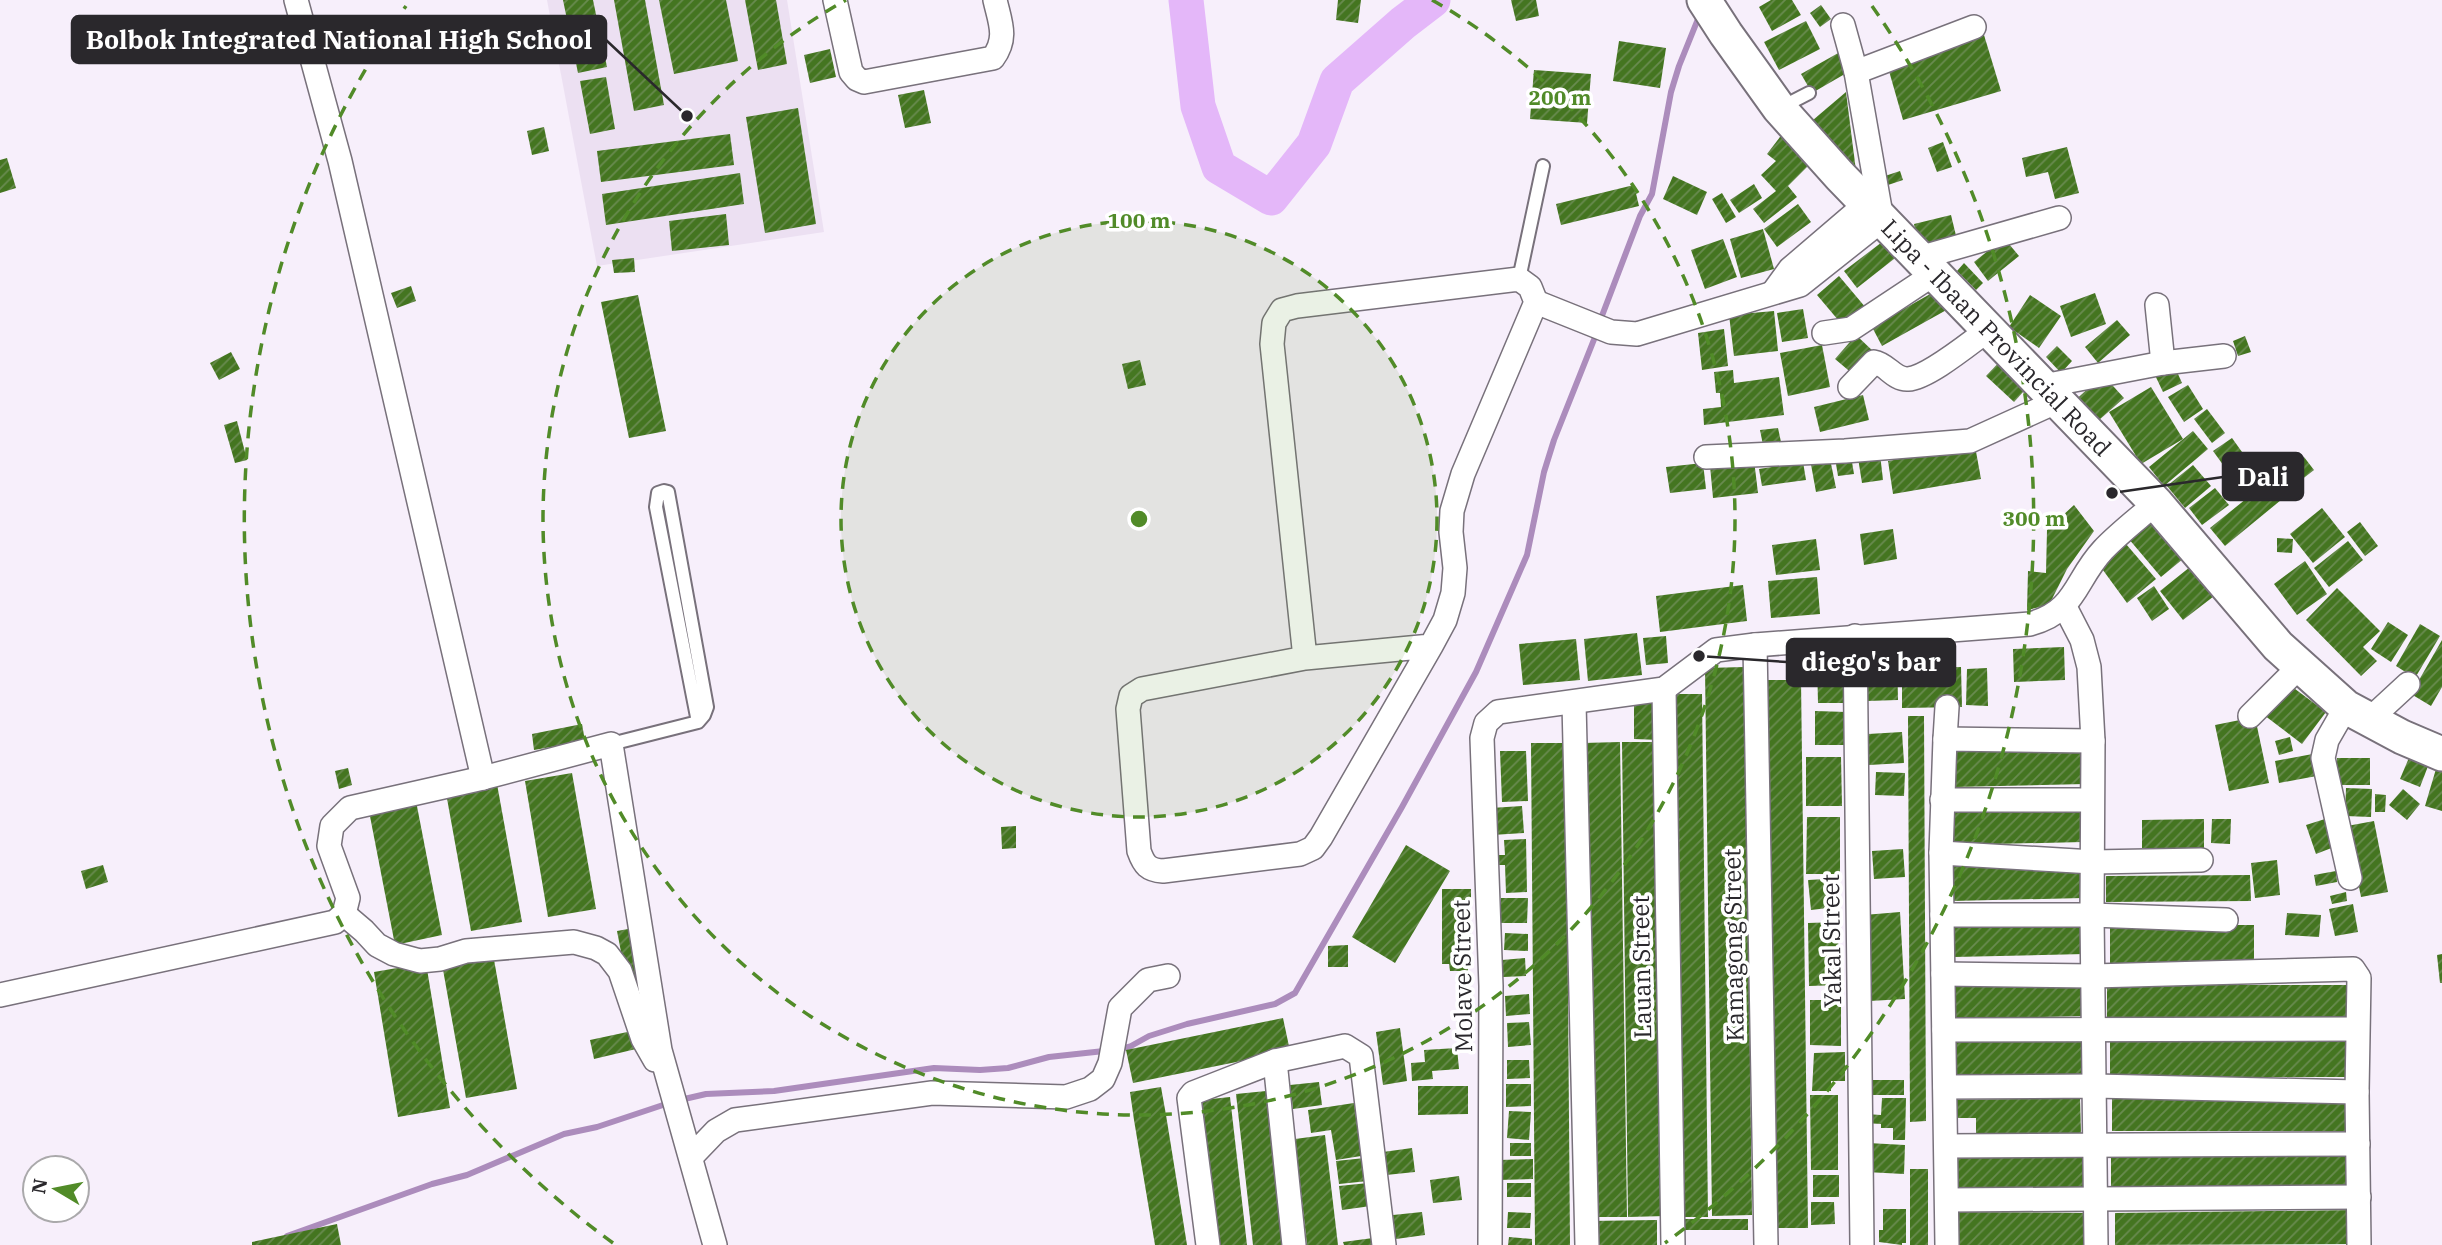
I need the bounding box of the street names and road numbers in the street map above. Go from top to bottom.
street label: Lipa - Ibaan Provincial Road [1875,212,2119,463]
street label: Kamagong Street [1715,848,1751,1042]
street label: Yakal Street [1814,874,1848,1008]
street label: Lauan Street [1624,895,1658,1039]
street label: Molave Street [1445,899,1479,1053]

